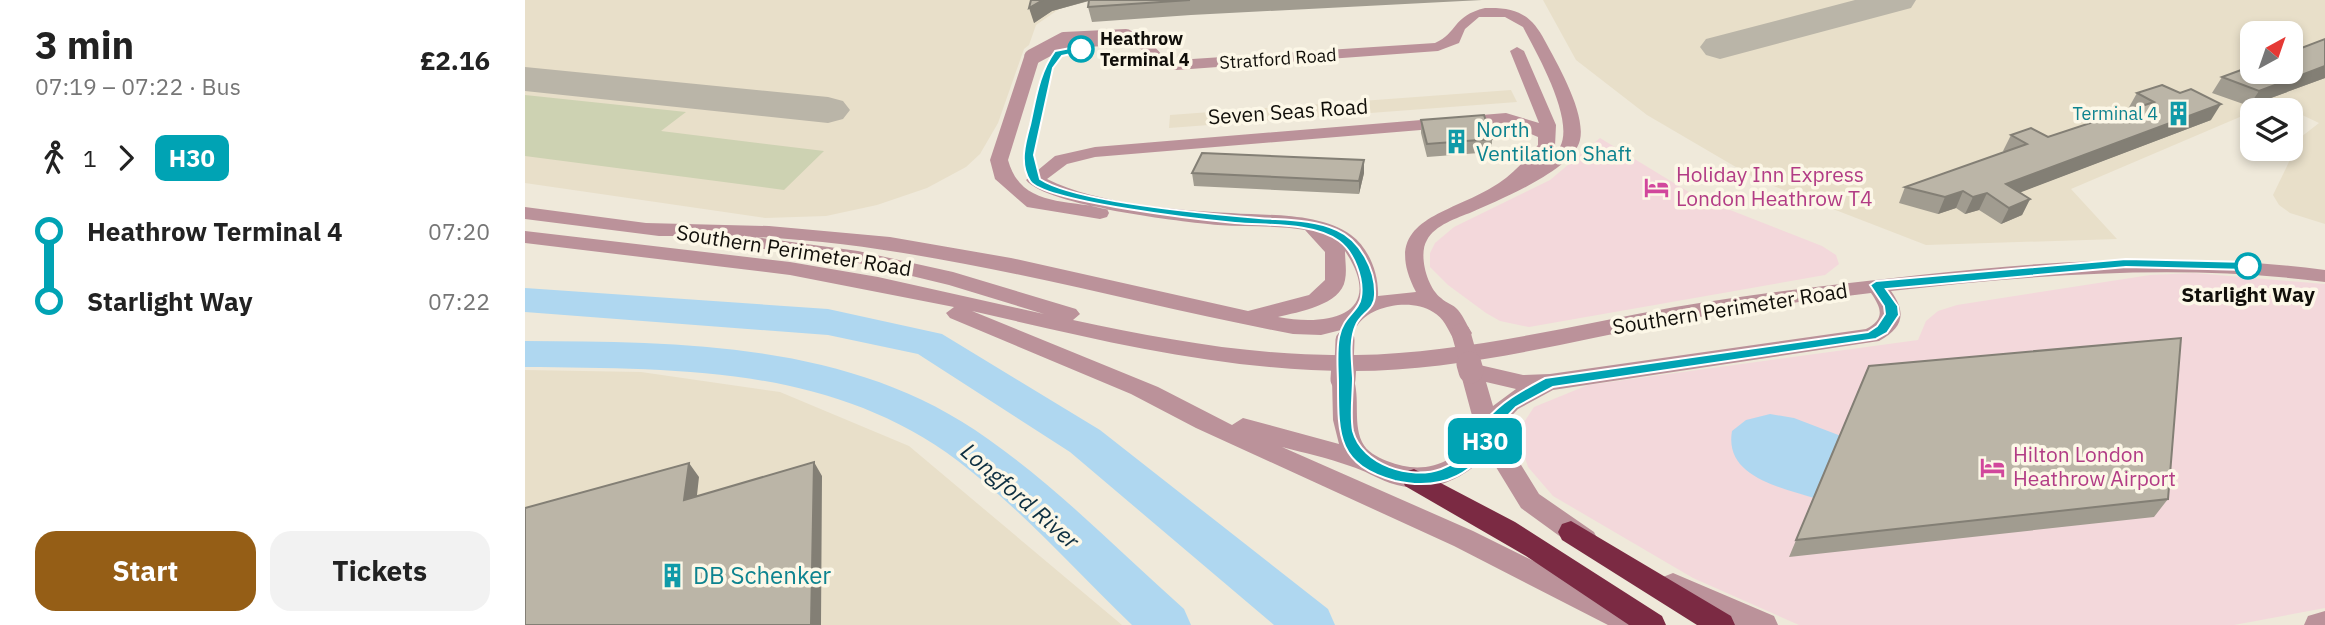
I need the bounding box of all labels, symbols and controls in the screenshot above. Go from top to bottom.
text: 3 min [35,20,134,69]
north arrow [2240,21,2303,84]
map controls [2240,21,2303,161]
place label: Heathrow Terminal 4 [1100,27,1190,71]
marker: Heathrow Terminal 4 [1068,36,1094,62]
text: £2.16 [420,43,490,77]
street label: Stratford Road [1219,43,1337,74]
text: 07:19 – 07:22 · Bus [35,71,241,101]
street label: Seven Seas Road [1207,91,1369,131]
button: layers [2240,98,2303,161]
building icon: Terminal 4 [2164,100,2192,128]
place label: Terminal 4 [2072,102,2158,125]
place label: North Ventilation Shaft [1476,115,1632,167]
building icon: North Ventilation Shaft [1442,128,1470,156]
icon: walk [35,139,73,177]
icon: forward [107,139,145,177]
text: H30 [169,142,215,174]
text: 1 [83,143,97,173]
place label: Holiday Inn Express London Heathrow T4 [1676,160,1873,212]
hotel icon: Holiday Inn Express London Heathrow T4 [1642,173,1670,201]
text: Heathrow Terminal 4 [87,214,343,248]
text: 07:20 [428,216,490,246]
street label: Southern Perimeter Road [675,218,914,282]
marker: Starlight Way [2235,253,2261,279]
street label: Southern Perimeter Road [1610,276,1849,340]
place label: Starlight Way [2181,280,2316,308]
text: Starlight Way [87,284,253,318]
text: 07:22 [428,286,490,316]
line badge: H30 [1445,418,1525,464]
text: H30 [1462,425,1508,457]
water label: Longford River [955,436,1086,555]
place label: Hilton London Heathrow Airport [2013,440,2176,492]
hotel icon: Hilton London Heathrow Airport [1979,453,2007,481]
button: Start [35,531,256,611]
button: Tickets [270,531,490,611]
place label: DB Schenker [693,559,831,591]
building icon: DB Schenker [659,562,687,590]

